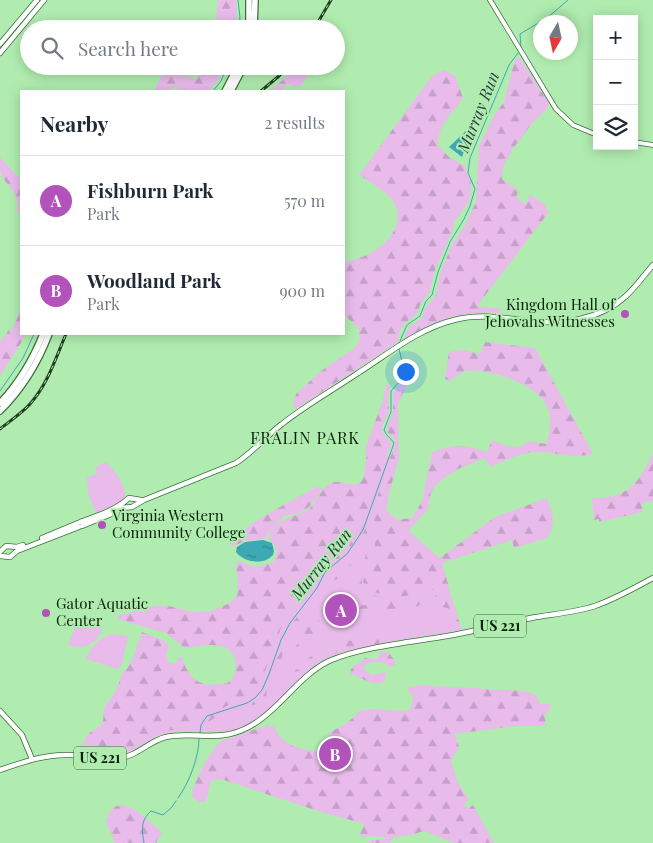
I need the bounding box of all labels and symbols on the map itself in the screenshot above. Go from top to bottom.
north arrow [533,15,578,60]
water label: Murray Run [451,68,503,156]
place label: Kingdom Hall of Jehovahs Witnesses [484,294,616,331]
marker: Kingdom Hall of Jehovahs Witnesses [619,308,631,320]
your location [393,359,419,385]
district label: FRALIN PARK [250,427,360,448]
place label: Virginia Western Community College [111,505,245,542]
marker: Virginia Western Community College [96,519,108,531]
water label: Murray Run [285,524,356,604]
pin: A [325,591,357,629]
place label: Gator Aquatic Center [56,593,148,630]
marker: Gator Aquatic Center [40,607,52,619]
road number: US 221 [474,614,526,638]
pin: B [319,735,351,773]
road number: US 221 [74,746,126,770]

